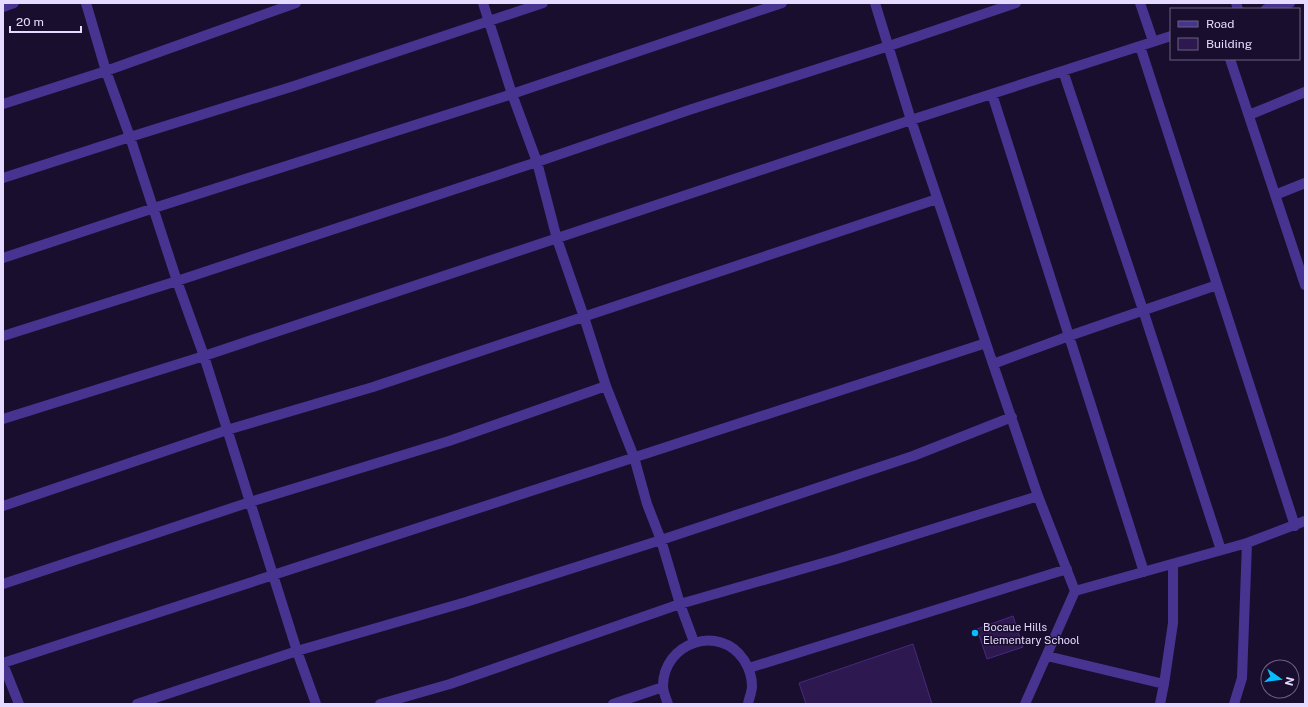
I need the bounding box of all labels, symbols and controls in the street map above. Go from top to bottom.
scale bar [10,8,81,34]
legend [1170,8,1300,60]
text: 20 m [16,15,44,29]
text: Road [1206,17,1234,31]
text: Building [1206,37,1252,51]
place label: Bocaue Hills Elementary School [983,621,1080,646]
marker: Bocaue Hills Elementary School [970,628,980,638]
north arrow [1260,659,1300,699]
text: N [1283,676,1297,687]

